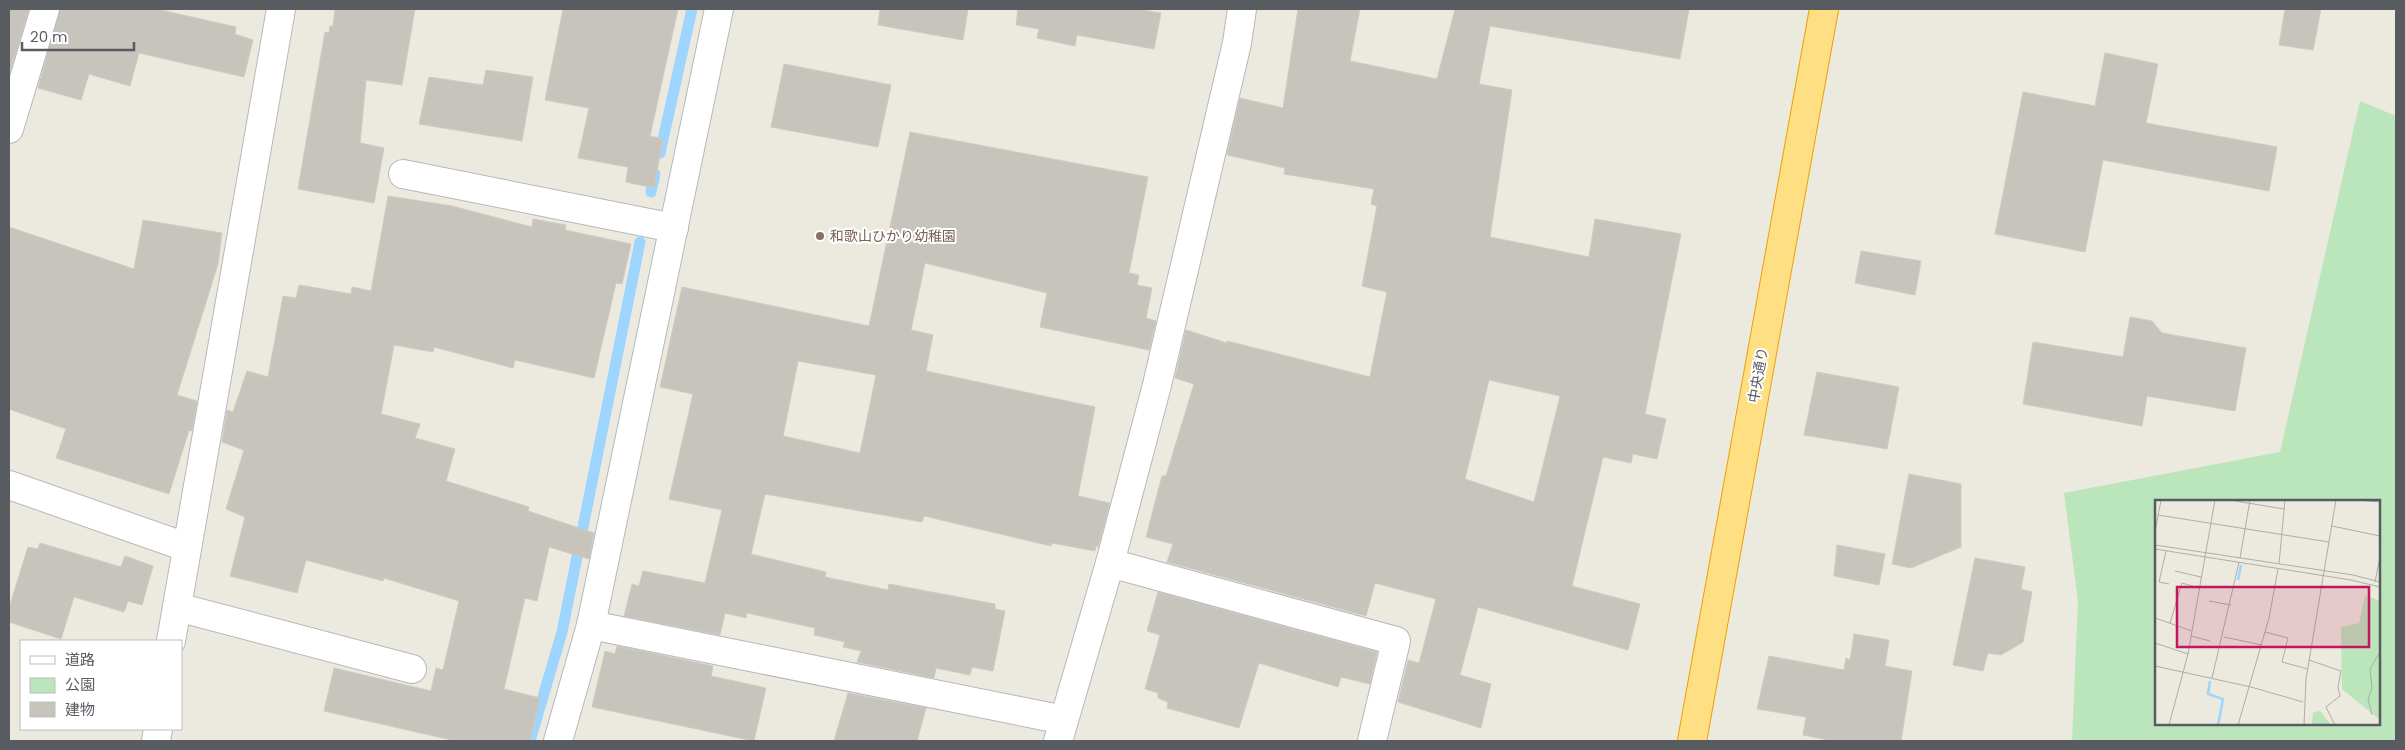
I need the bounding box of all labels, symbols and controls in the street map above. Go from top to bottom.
scale bar [22,20,135,52]
text: 20 m [30,26,68,47]
place label: 和歌山ひかり幼稚園 [830,226,956,246]
marker: 和歌山ひかり幼稚園 [814,230,826,242]
street label: 中央通り [1743,346,1773,404]
inset map [2155,500,2380,725]
legend [20,640,182,730]
text: 道路 [65,649,95,670]
text: 公園 [65,674,95,695]
text: 建物 [65,699,95,720]

